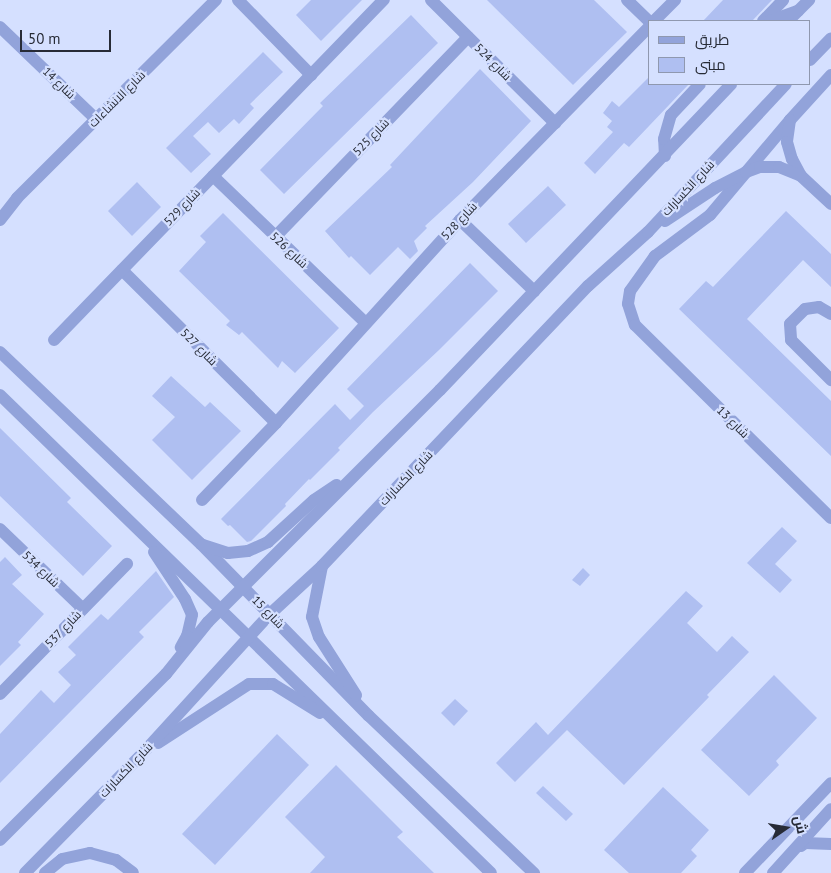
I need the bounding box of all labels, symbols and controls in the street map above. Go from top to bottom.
scale bar [22,20,114,52]
legend [648,20,811,85]
text: 50 m [28,29,61,48]
text: طريق [695,30,729,49]
street label: شارع 524 [472,41,514,83]
text: مبنى [695,55,726,74]
street label: شارع 14 [40,64,78,102]
street label: شارع الانشاءات [86,68,148,130]
street label: شارع 525 [350,115,392,159]
street label: شارع الكسارات [659,157,717,219]
street label: شارع 529 [161,185,203,229]
street label: شارع 528 [438,199,480,243]
street label: شارع 526 [267,229,311,271]
street label: شارع 527 [178,326,220,368]
street label: شارع 13 [714,403,752,441]
street label: شارع الكسارات [376,448,436,508]
street label: شارع 534 [19,548,63,590]
street label: شارع 15 [249,593,287,631]
street label: شارع 537 [42,607,84,651]
street label: شارع الكسارات [96,740,156,800]
north arrow [761,803,811,853]
text: ش [790,814,811,835]

